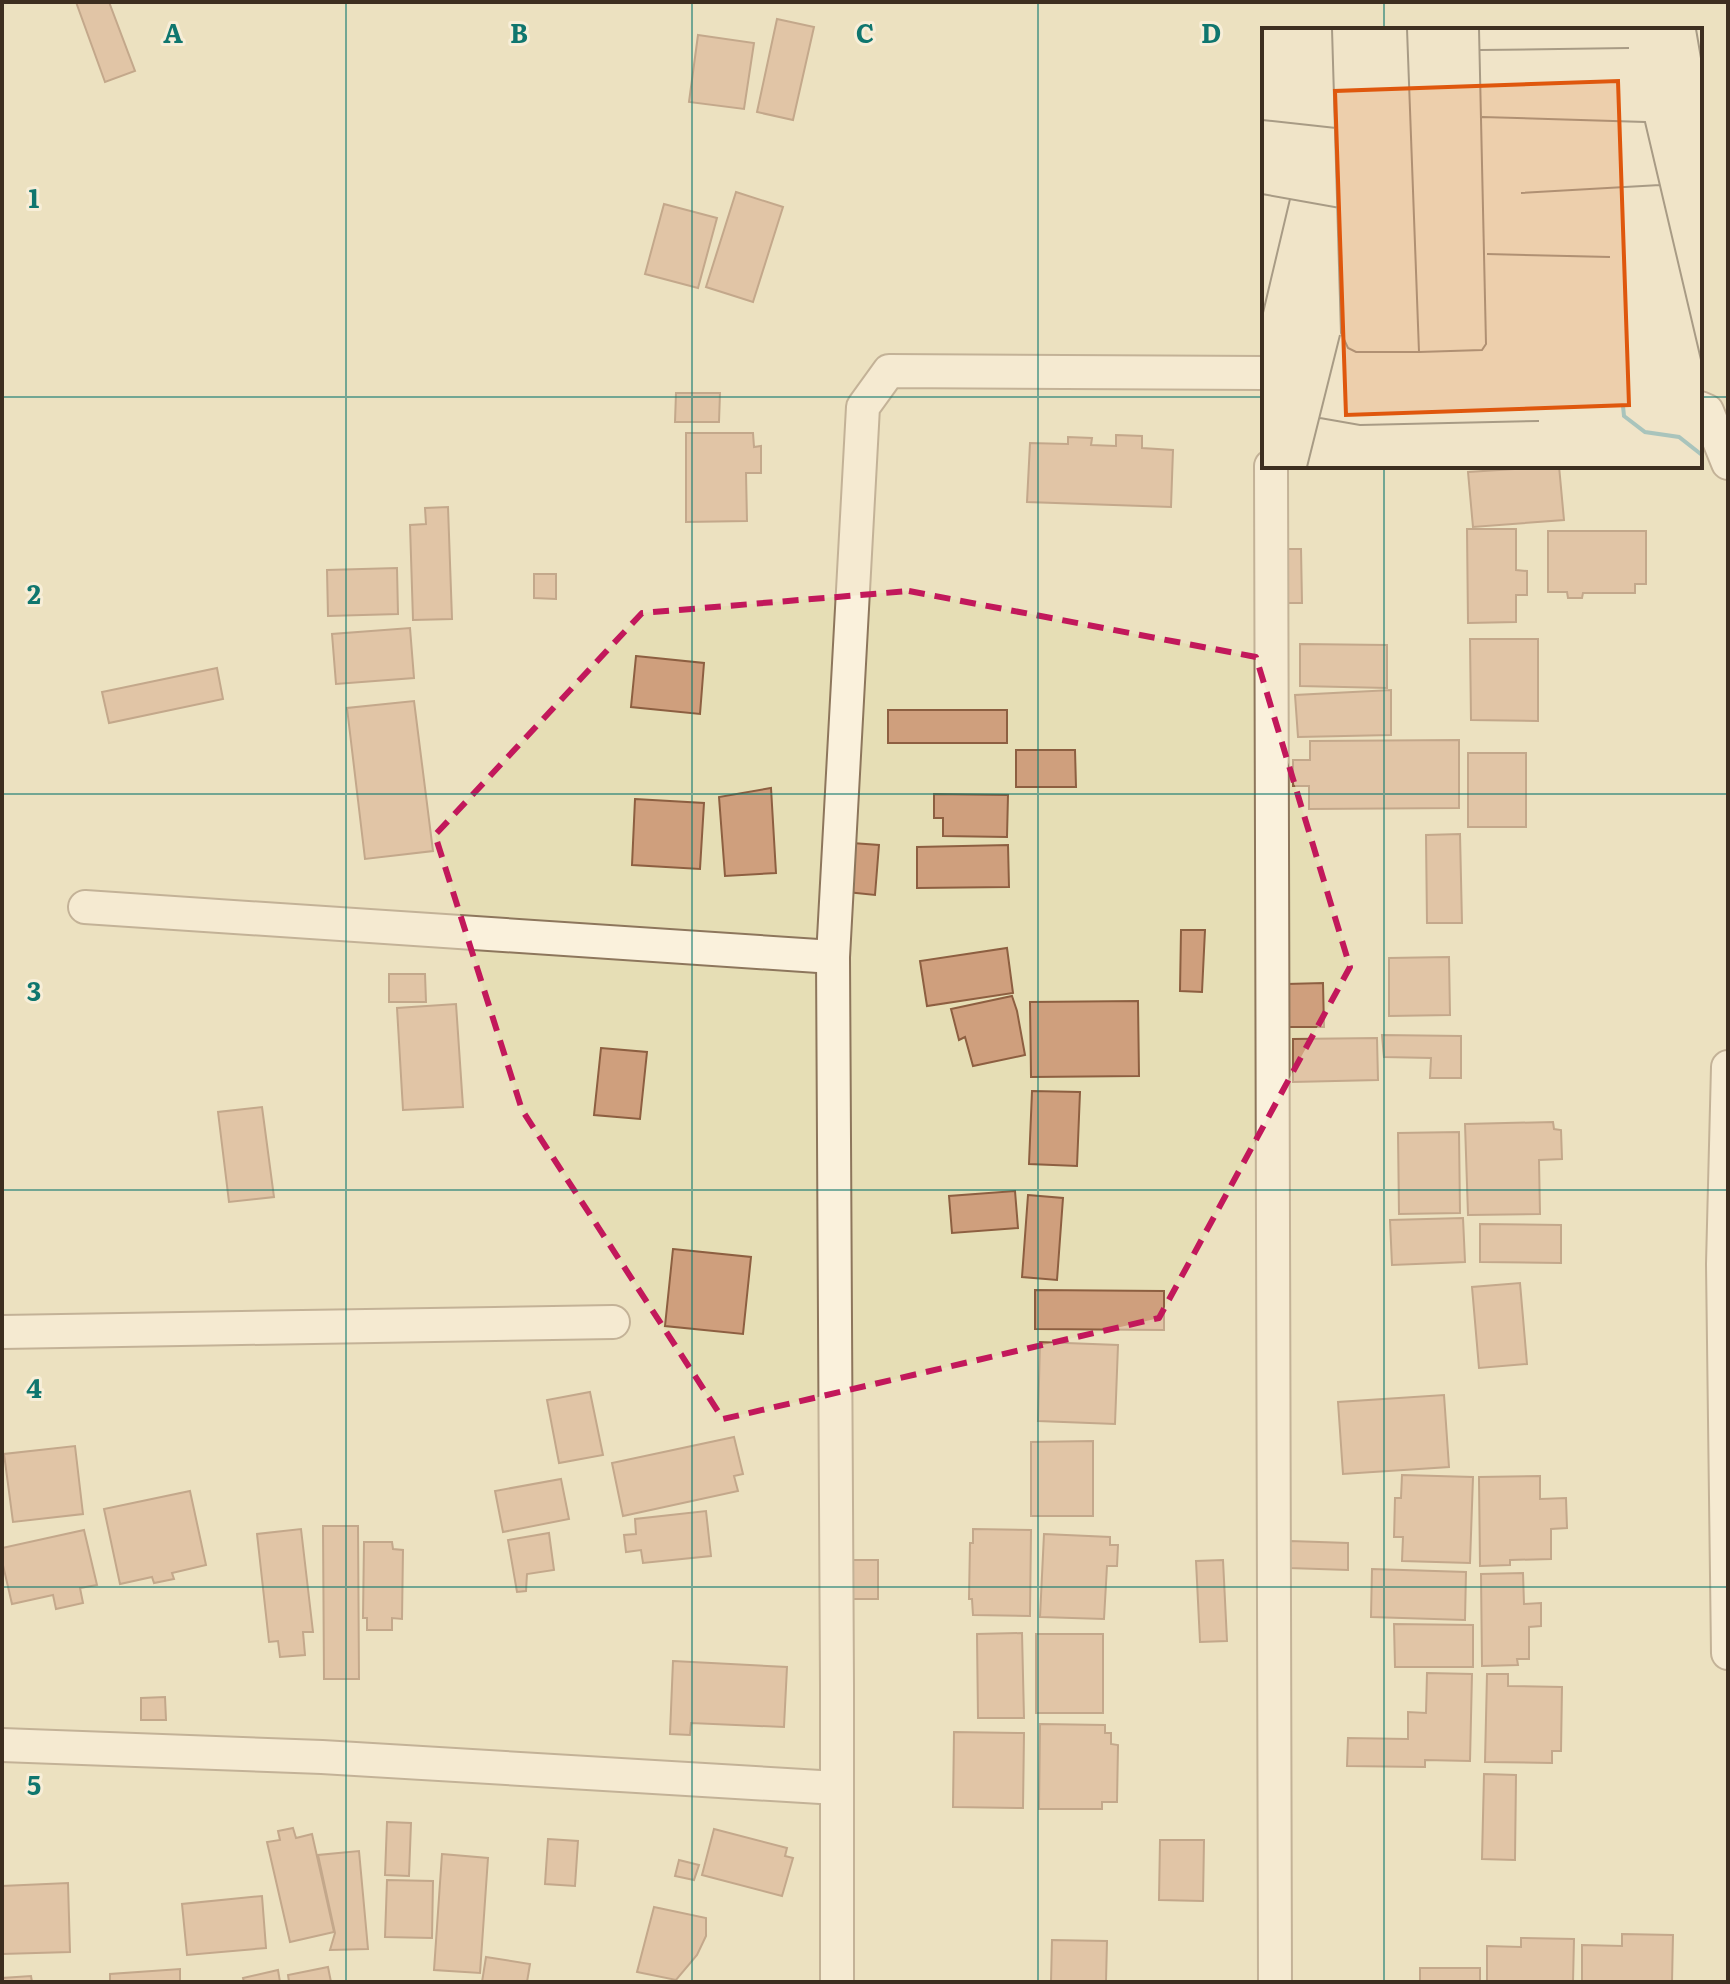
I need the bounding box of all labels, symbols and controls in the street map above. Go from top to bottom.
text: A [163,12,183,51]
text: B [510,12,528,51]
text: C [856,12,874,51]
text: D [1201,12,1221,51]
inset map [1262,28,1702,468]
text: 1 [29,177,40,216]
text: 2 [27,573,41,612]
text: 3 [27,970,41,1009]
text: 4 [26,1367,42,1406]
text: 5 [27,1764,41,1803]

